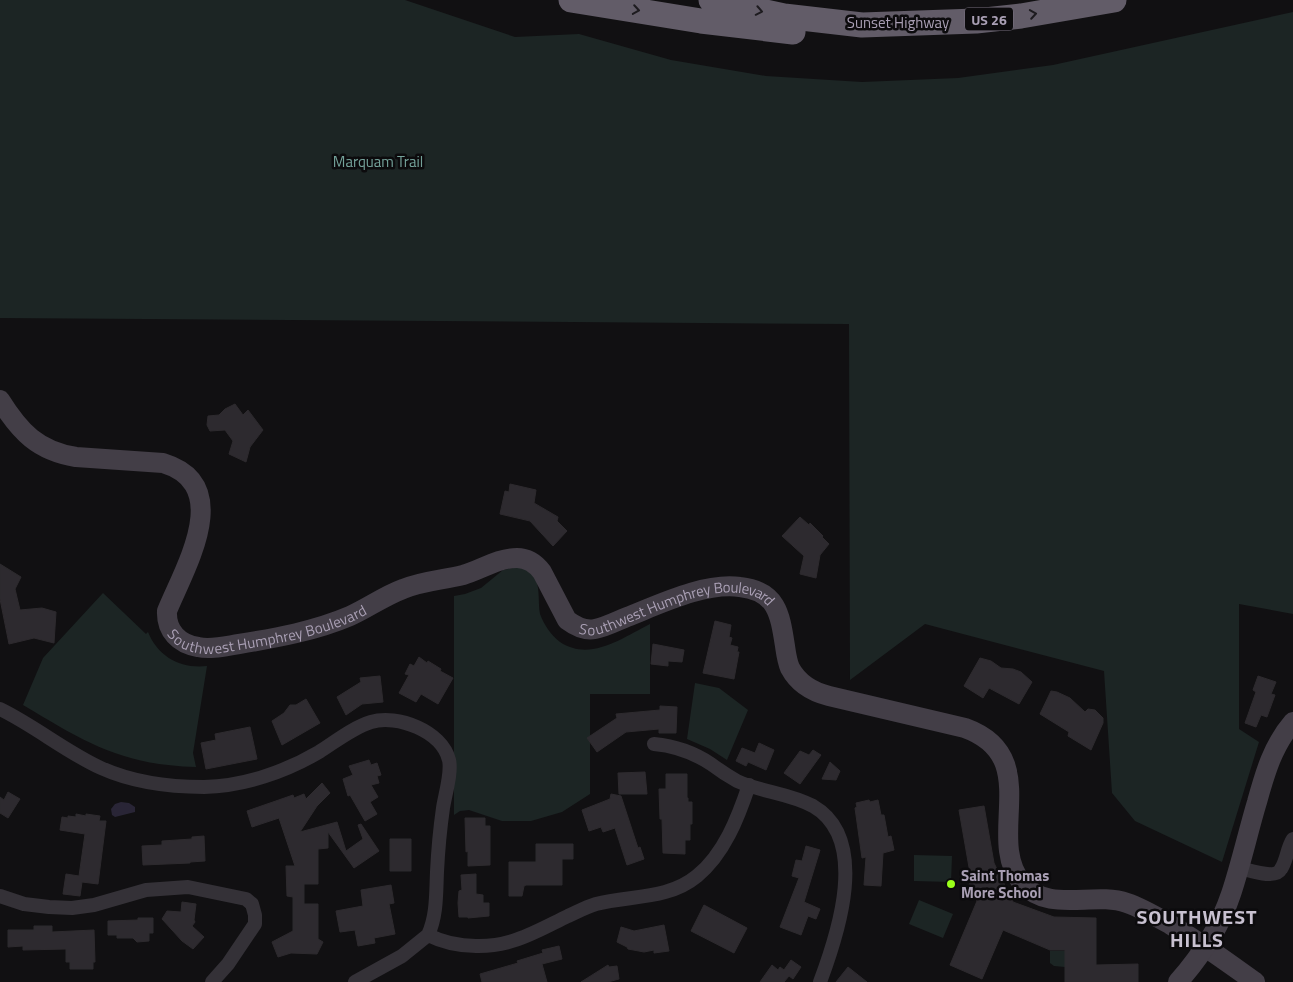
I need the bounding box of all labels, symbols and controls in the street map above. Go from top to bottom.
one-way arrow [632,5,641,15]
one-way arrow [754,5,763,15]
road number: US 26 [965,8,1013,30]
one-way arrow [1029,10,1037,20]
street label: Sunset Highway [847,11,949,34]
park label: Marquam Trail [333,150,423,173]
street label: Southwest Humphrey Boulevard [577,575,781,641]
street label: Southwest Humphrey Boulevard [162,598,370,660]
place label: Saint Thomas More School [961,864,1049,904]
marker: Saint Thomas More School [945,878,957,890]
district label: SOUTHWEST HILLS [1136,901,1258,955]

